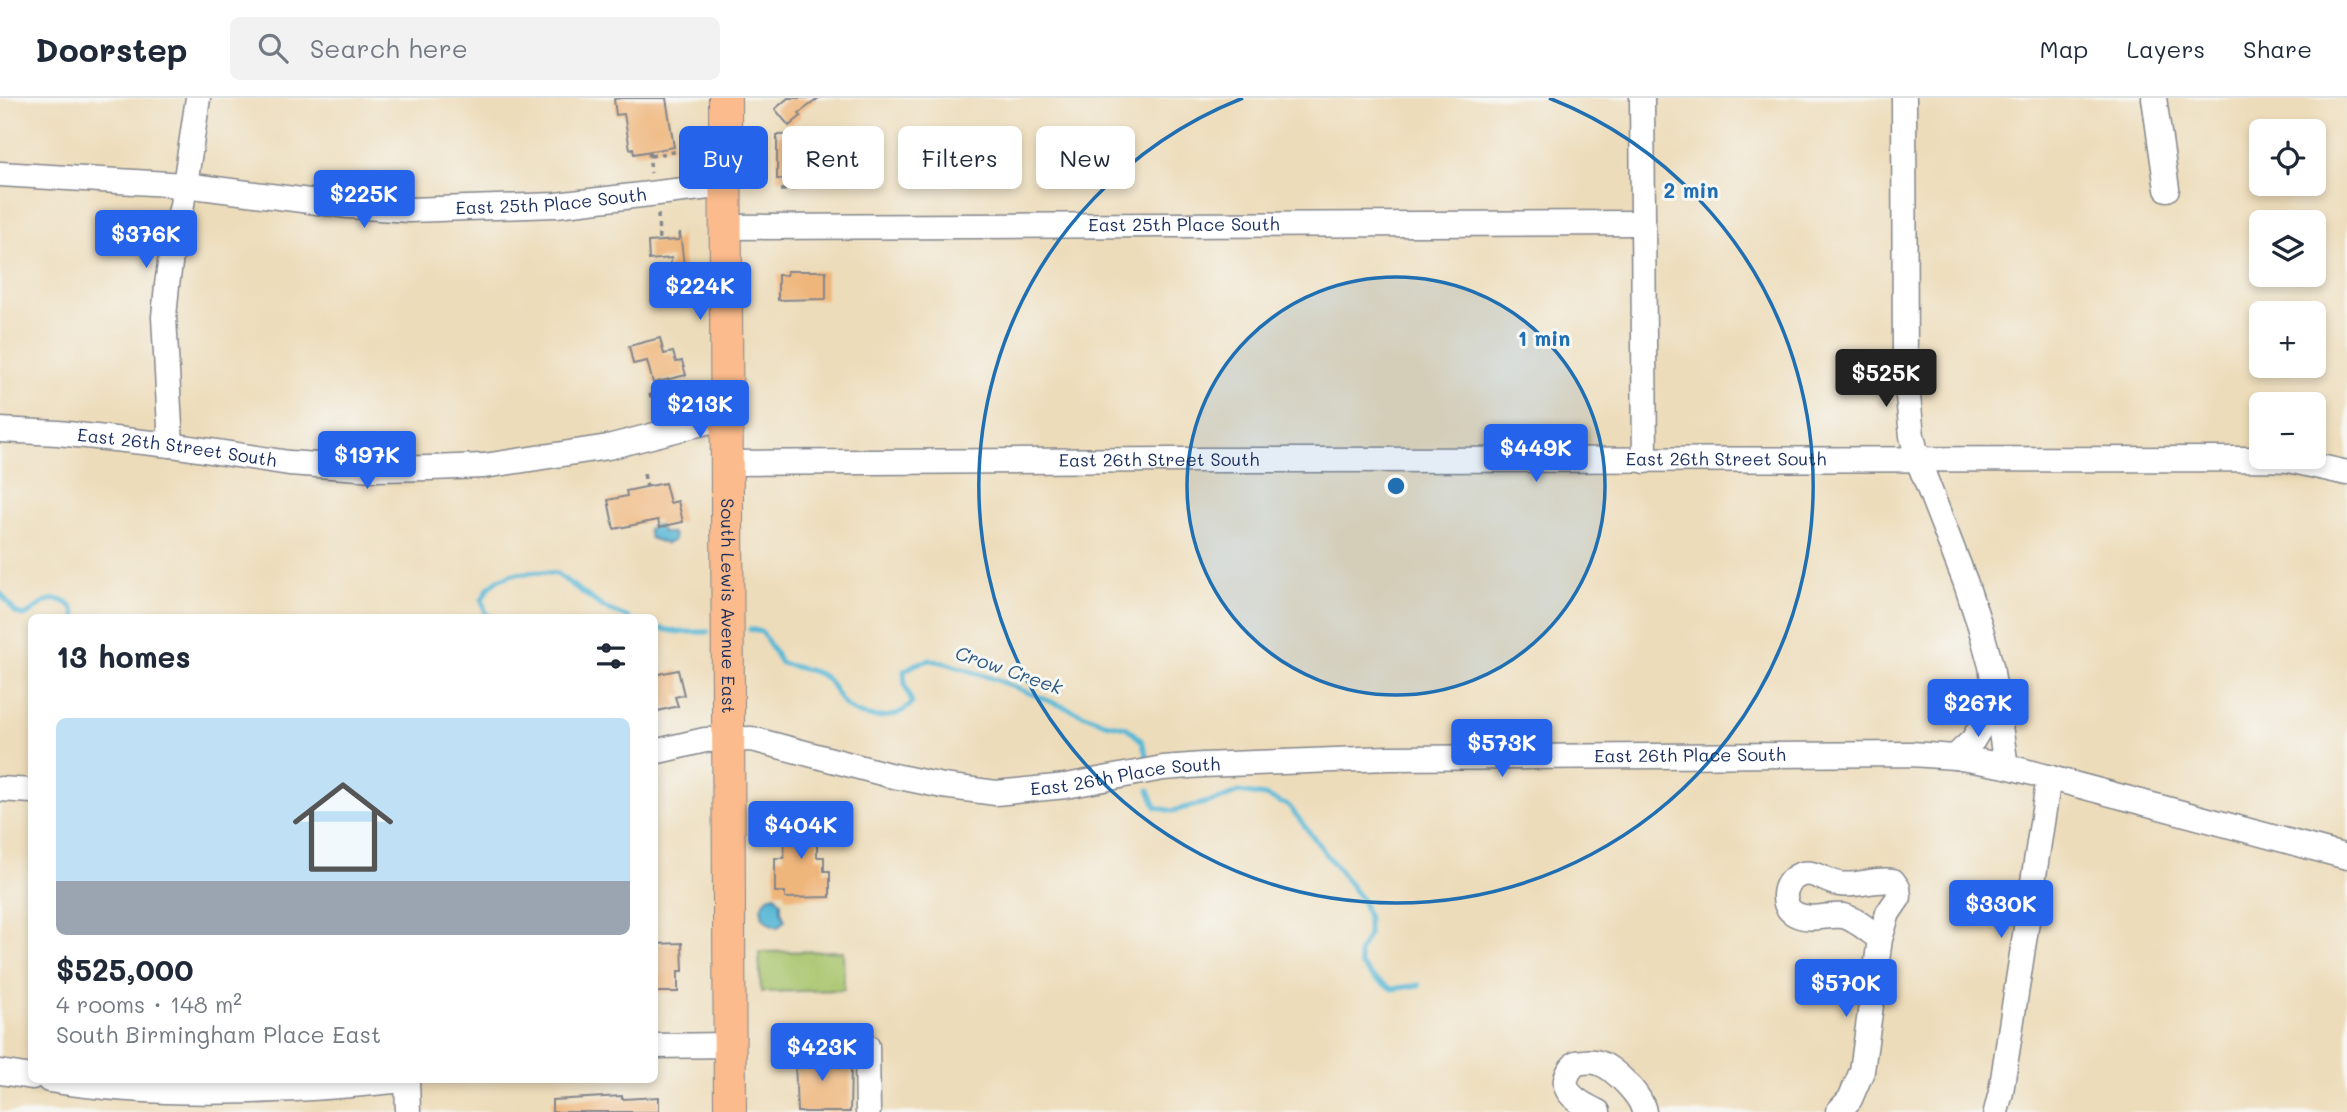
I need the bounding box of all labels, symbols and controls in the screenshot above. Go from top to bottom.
search box [230,17,720,80]
text: Doorstep [35,27,188,70]
icon: search [254,29,292,67]
text: Search here [310,31,468,65]
text: Map [2040,33,2088,64]
text: Layers [2126,33,2205,64]
text: Share [2243,33,2312,64]
map controls [2249,119,2326,469]
button: locate [2249,119,2326,196]
chip: Buy [679,126,768,189]
chip: Rent [782,126,884,189]
chip: Filters [898,126,1022,189]
chip: New [1036,126,1135,189]
pin: $225K [315,170,413,230]
text: 2 min [1663,176,1719,203]
text: $225K [330,178,398,208]
street label: East 25th Place South [455,181,647,219]
button: layers [2249,210,2326,287]
pin: $376K [97,211,195,270]
street label: East 25th Place South [1088,212,1280,236]
text: $376K [111,218,181,248]
pin: $224K [651,262,749,322]
text: $224K [665,270,735,300]
button: + [2249,301,2326,378]
text: 1 min [1518,324,1570,351]
pin: $525K [1837,350,1935,409]
text: $525K [1851,357,1921,387]
pin: $213K [651,380,749,440]
text: $213K [667,388,733,418]
button: − [2249,392,2326,469]
street label: East 26th Street South [76,422,278,472]
pin: $449K [1487,424,1585,484]
pin: $197K [318,432,416,491]
text: $449K [1500,432,1572,462]
text: $197K [334,439,400,469]
street label: East 26th Street South [1626,446,1826,471]
street label: East 26th Street South [1059,447,1259,472]
centre of rings [1384,474,1408,498]
street label: South Lewis Avenue East [716,498,741,714]
text: 13 homes [56,636,191,676]
icon: filters [592,637,630,675]
water label: Crow Creek [952,639,1067,700]
pin: $267K [1929,680,2027,739]
text: $267K [1944,687,2012,717]
pin: $573K [1453,720,1551,779]
text: $573K [1467,727,1537,757]
street label: East 26th Place South [1594,742,1786,767]
street label: East 26th Place South [1029,751,1221,801]
icon: home [280,764,406,890]
pin: $404K [752,802,850,861]
text: $404K [764,809,838,839]
pin: $330K [1952,880,2050,940]
text: $330K [1965,888,2037,918]
text: $525,000 [56,949,193,989]
pin: $570K [1797,960,1895,1019]
text: $570K [1811,967,1881,997]
text: 4 rooms · 148 m² [56,989,242,1019]
text: South Birmingham Place East [56,1019,381,1049]
pin: $423K [773,1024,871,1083]
text: $423K [787,1031,857,1061]

